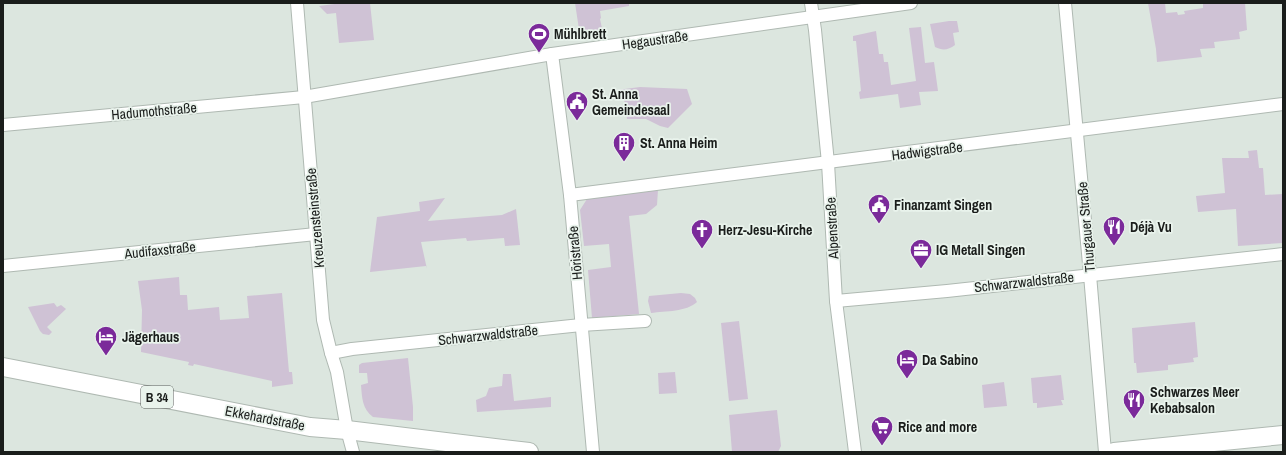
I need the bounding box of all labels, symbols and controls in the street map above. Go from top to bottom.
sports icon: Mühlbrett [526,21,552,54]
place label: Mühlbrett [554,25,606,43]
street label: Hegaustraße [621,26,689,54]
place label: St. Anna Gemeindesaal [592,85,670,119]
public building icon: St. Anna Gemeindesaal [564,89,590,122]
street label: Hadumothstraße [111,98,197,124]
building icon: St. Anna Heim [611,130,637,163]
place label: St. Anna Heim [640,134,717,152]
street label: Hadwigstraße [890,138,964,164]
street label: Kreuzensteinstraße [302,167,328,269]
street label: Thurgauer Straße [1073,181,1099,273]
public building icon: Finanzamt Singen [866,192,892,225]
place label: Finanzamt Singen [894,196,992,214]
street label: Alpenstraße [821,197,843,260]
restaurant icon: Déjà Vu [1101,214,1127,247]
church icon: Herz-Jesu-Kirche [689,217,715,250]
place label: Déjà Vu [1130,218,1172,236]
place label: Herz-Jesu-Kirche [718,221,812,239]
street label: Höristraße [564,225,586,281]
street label: Audifaxstraße [123,237,196,263]
office icon: IG Metall Singen [908,237,934,270]
place label: IG Metall Singen [936,241,1025,259]
street label: Schwarzwaldstraße [973,268,1075,296]
street label: Schwarzwaldstraße [437,321,539,349]
hotel icon: Jägerhaus [93,324,119,357]
place label: Jägerhaus [122,328,179,346]
hotel icon: Da Sabino [894,347,920,380]
place label: Da Sabino [922,351,978,369]
place label: Schwarzes Meer Kebabsalon [1150,383,1240,417]
road number: B 34 [141,386,173,408]
restaurant icon: Schwarzes Meer Kebabsalon [1121,387,1147,420]
street label: Ekkehardstraße [224,401,306,435]
supermarket icon: Rice and more [869,414,895,447]
place label: Rice and more [898,418,977,436]

